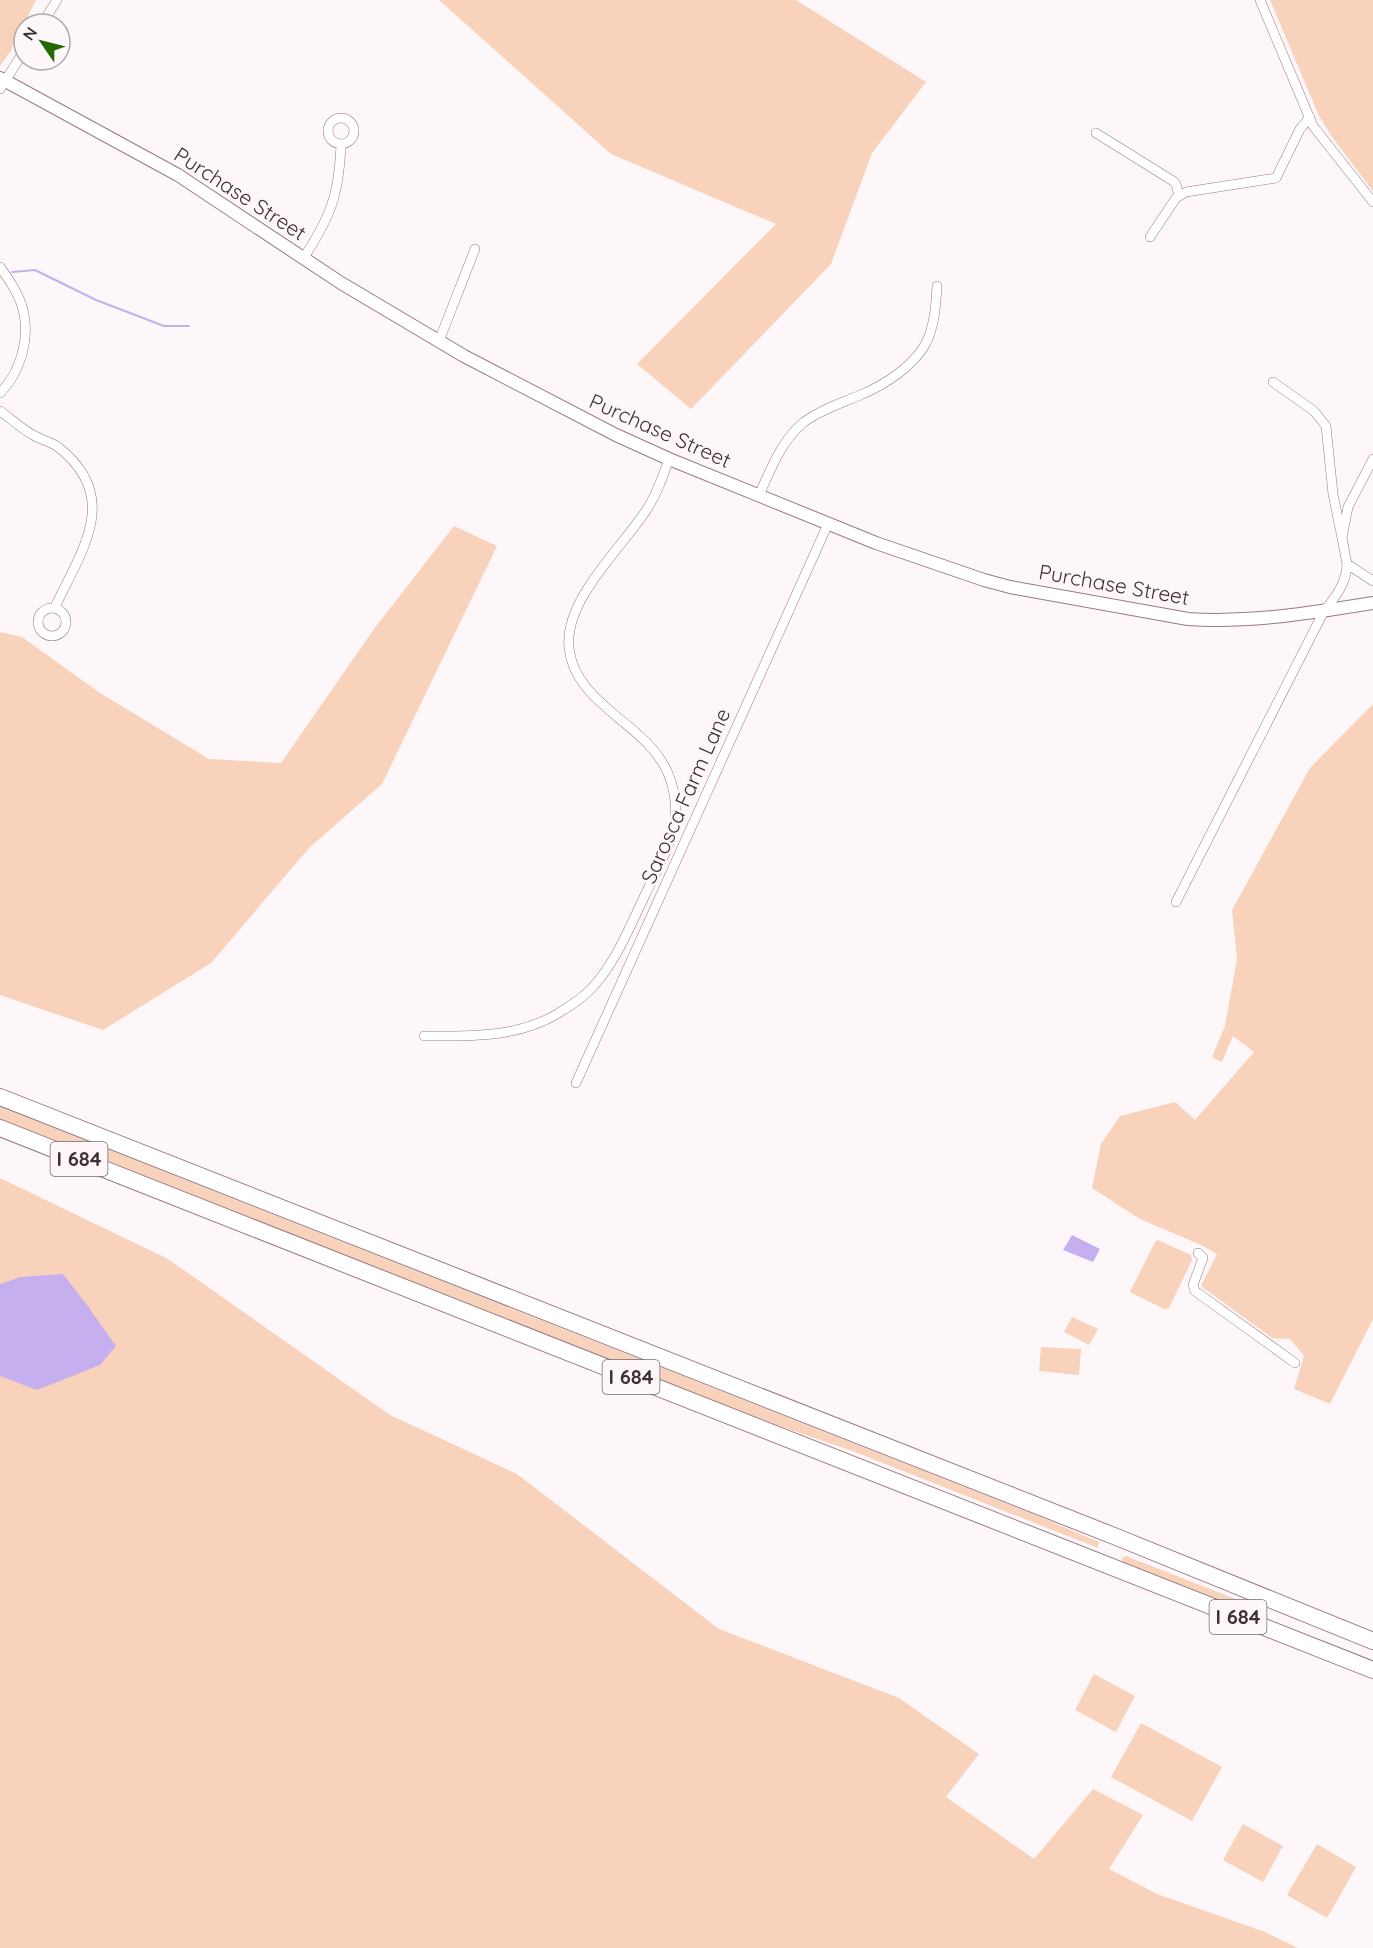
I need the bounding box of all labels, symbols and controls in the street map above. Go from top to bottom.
north arrow [12,12,72,72]
text: N [18,23,41,44]
street label: Purchase Street [170,141,312,246]
street label: Purchase Street [586,387,735,473]
street label: Purchase Street [1037,558,1191,610]
street label: Sarosca Farm Lane [635,704,735,887]
road number: I 684 [50,1142,107,1176]
road number: I 684 [602,1360,660,1394]
road number: I 684 [1210,1600,1266,1634]

